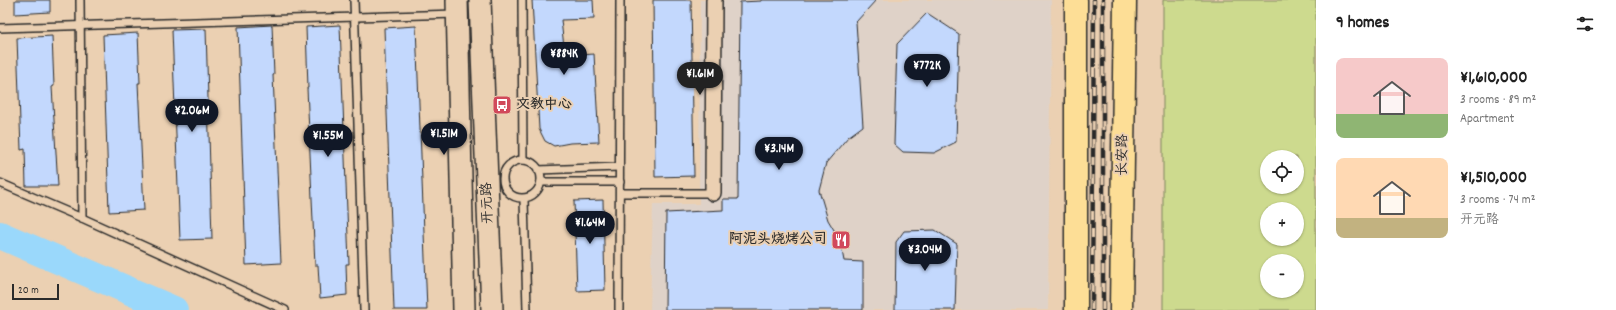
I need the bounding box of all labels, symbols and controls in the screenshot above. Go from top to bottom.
text: 9 homes [1336,12,1389,36]
icon: filters [1574,13,1596,35]
pin: ¥884K [536,42,592,76]
text: ¥884K [550,45,578,64]
pin: ¥772K [899,54,955,88]
text: ¥772K [913,57,941,76]
pin: ¥1.61M [667,62,733,96]
text: ¥1.61M [686,65,714,84]
text: ¥1,610,000 [1460,67,1528,91]
icon: home [1368,74,1416,122]
text: 3 rooms · 89 m² [1460,91,1536,110]
bus stop icon: 文教中心 [491,94,513,116]
place label: 文教中心 [516,95,572,115]
pin: ¥2.06M [159,99,225,133]
text: ¥2.06M [174,102,210,121]
text: Apartment [1460,110,1514,129]
pin: ¥1.51M [411,122,477,156]
pin: ¥1.55M [295,124,361,158]
text: ¥1.51M [430,125,458,144]
text: ¥1.55M [313,127,343,146]
street label: 长安路 [1113,134,1133,176]
pin: ¥3.14M [746,137,812,171]
text: ¥3.14M [764,140,794,159]
map controls [1260,150,1304,298]
button: locate [1260,150,1304,194]
text: ¥1,510,000 [1460,167,1527,191]
icon: home [1368,174,1416,222]
street label: 开元路 [477,182,499,224]
text: 3 rooms · 74 m² [1460,191,1536,210]
button: + [1260,202,1304,246]
pin: ¥1.64M [557,211,623,245]
text: 开元路 [1460,211,1499,230]
text: ¥1.64M [575,214,605,233]
restaurant icon: 阿泥头烧烤公司 [830,229,852,251]
place label: 阿泥头烧烤公司 [729,230,827,250]
pin: ¥3.04M [892,238,958,272]
text: ¥3.04M [908,241,942,260]
button: − [1260,254,1304,298]
scale bar [12,282,59,301]
text: 20 m [18,283,39,299]

